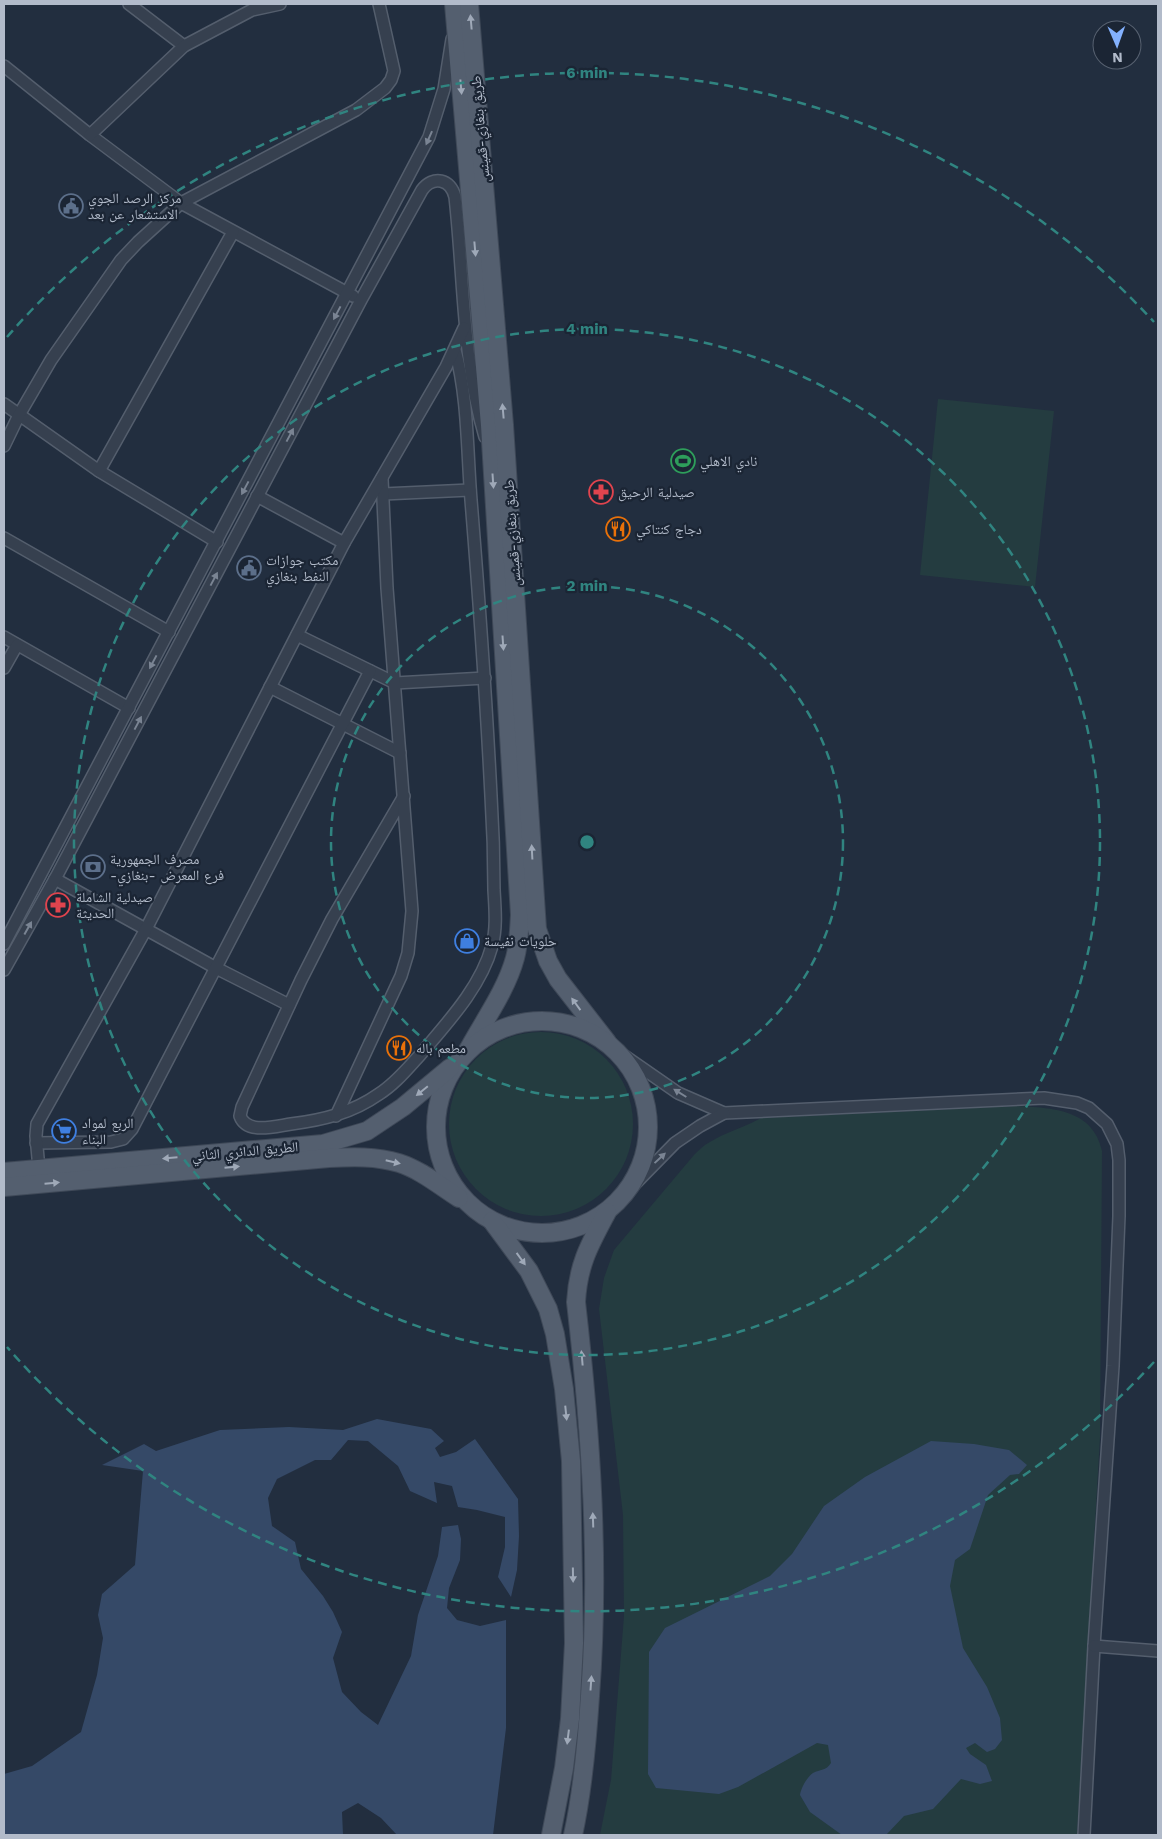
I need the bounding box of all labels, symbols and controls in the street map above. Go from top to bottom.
one-way arrow [466,14,474,30]
north arrow [1092,20,1142,70]
text: N [1112,50,1123,66]
text: 6 min [566,64,608,82]
street label: طريق بنغازي-قمينس [467,75,496,183]
one-way arrow [457,79,465,95]
one-way arrow [424,131,432,145]
place label: مركز الرصد الجوي الاستشعار عن بعد [88,190,181,223]
public building icon: مركز الرصد الجوي الاستشعار عن بعد [58,193,84,219]
one-way arrow [471,241,479,257]
one-way arrow [333,306,341,320]
text: 4 min [566,320,608,338]
one-way arrow [499,402,507,418]
one-way arrow [286,428,294,442]
sports icon: نادي الاهلي [670,448,696,474]
place label: نادي الاهلي [700,453,758,473]
one-way arrow [490,473,498,489]
street label: طريق بنغازي-قمينس [500,479,527,587]
pharmacy icon: صيدلية الرحيق [588,479,614,505]
one-way arrow [241,481,249,495]
place label: صيدلية الرحيق [618,484,695,502]
restaurant icon: دجاج كنتاكي [605,516,631,542]
place label: دجاج كنتاكي [636,521,702,541]
place label: مكتب جوازات النفط بنغازي [266,552,338,588]
public building icon: مكتب جوازات النفط بنغازي [236,555,262,581]
one-way arrow [210,572,218,586]
text: 2 min [566,577,608,595]
one-way arrow [500,635,508,651]
one-way arrow [148,656,157,669]
one-way arrow [134,715,142,730]
centre of rings [578,833,596,851]
one-way arrow [528,844,536,860]
place label: مصرف الجمهورية -فرع المعرض -بنغازي [110,851,224,887]
bank icon: مصرف الجمهورية -فرع المعرض -بنغازي [80,854,106,880]
place label: صيدلية الشاملة الحديثة [76,889,153,921]
pharmacy icon: صيدلية الشاملة الحديثة [45,892,71,918]
one-way arrow [24,921,33,934]
shop icon: حلويات نفيسة [454,928,480,954]
place label: حلويات نفيسة [484,933,557,950]
one-way arrow [571,998,582,1011]
restaurant icon: مطعم باله [386,1035,412,1061]
place label: مطعم باله [416,1040,466,1058]
one-way arrow [416,1086,429,1097]
one-way arrow [673,1088,686,1098]
place label: الربع لمواد البناء [82,1115,134,1147]
supermarket icon: الربع لمواد البناء [51,1118,77,1144]
street label: الطريق الدائري الثاني [191,1138,299,1167]
one-way arrow [653,1152,665,1164]
one-way arrow [162,1154,178,1162]
one-way arrow [386,1158,401,1166]
one-way arrow [224,1162,240,1170]
one-way arrow [45,1179,61,1187]
one-way arrow [515,1252,526,1265]
one-way arrow [578,1350,586,1366]
one-way arrow [562,1405,570,1421]
one-way arrow [589,1512,597,1528]
one-way arrow [570,1567,578,1583]
one-way arrow [588,1674,596,1690]
one-way arrow [564,1729,572,1745]

